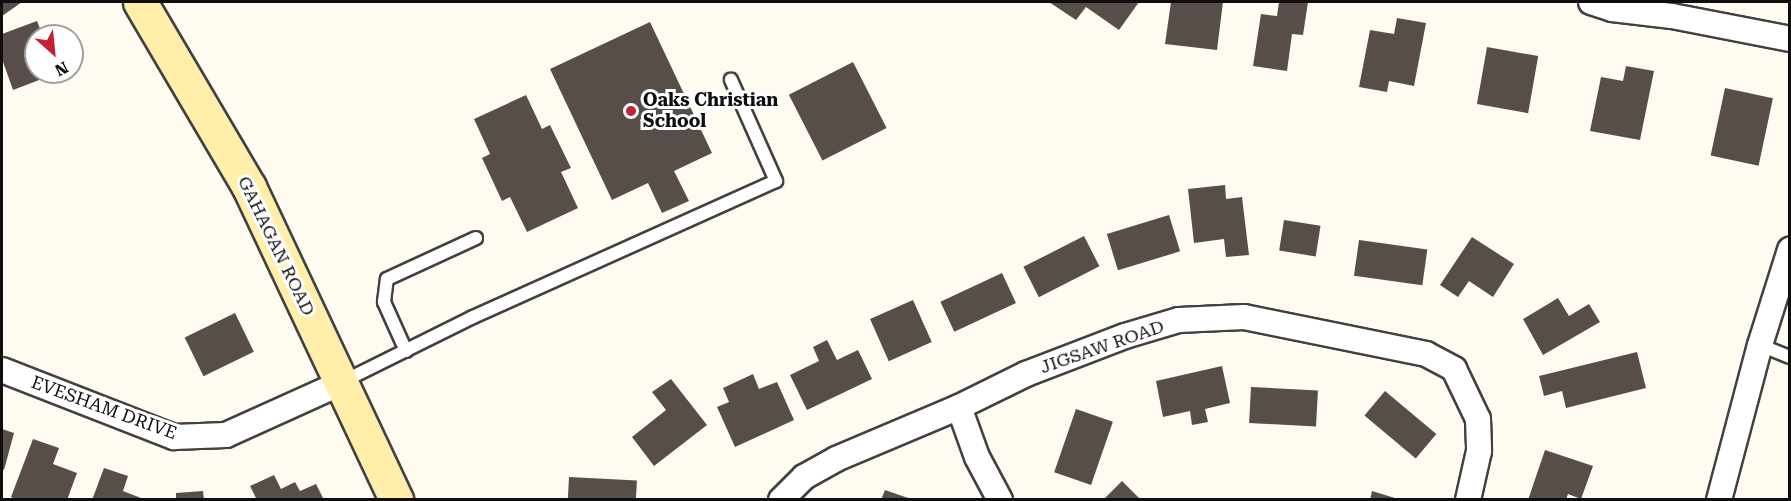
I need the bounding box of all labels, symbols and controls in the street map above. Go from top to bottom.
north arrow [24,24,84,84]
text: N [52,57,71,80]
place label: Oaks Christian School [643,90,778,132]
marker: Oaks Christian School [624,104,638,118]
street label: GAHAGAN ROAD [233,173,319,319]
street label: JIGSAW ROAD [1037,316,1167,378]
street label: EVESHAM DRIVE [28,372,180,444]

